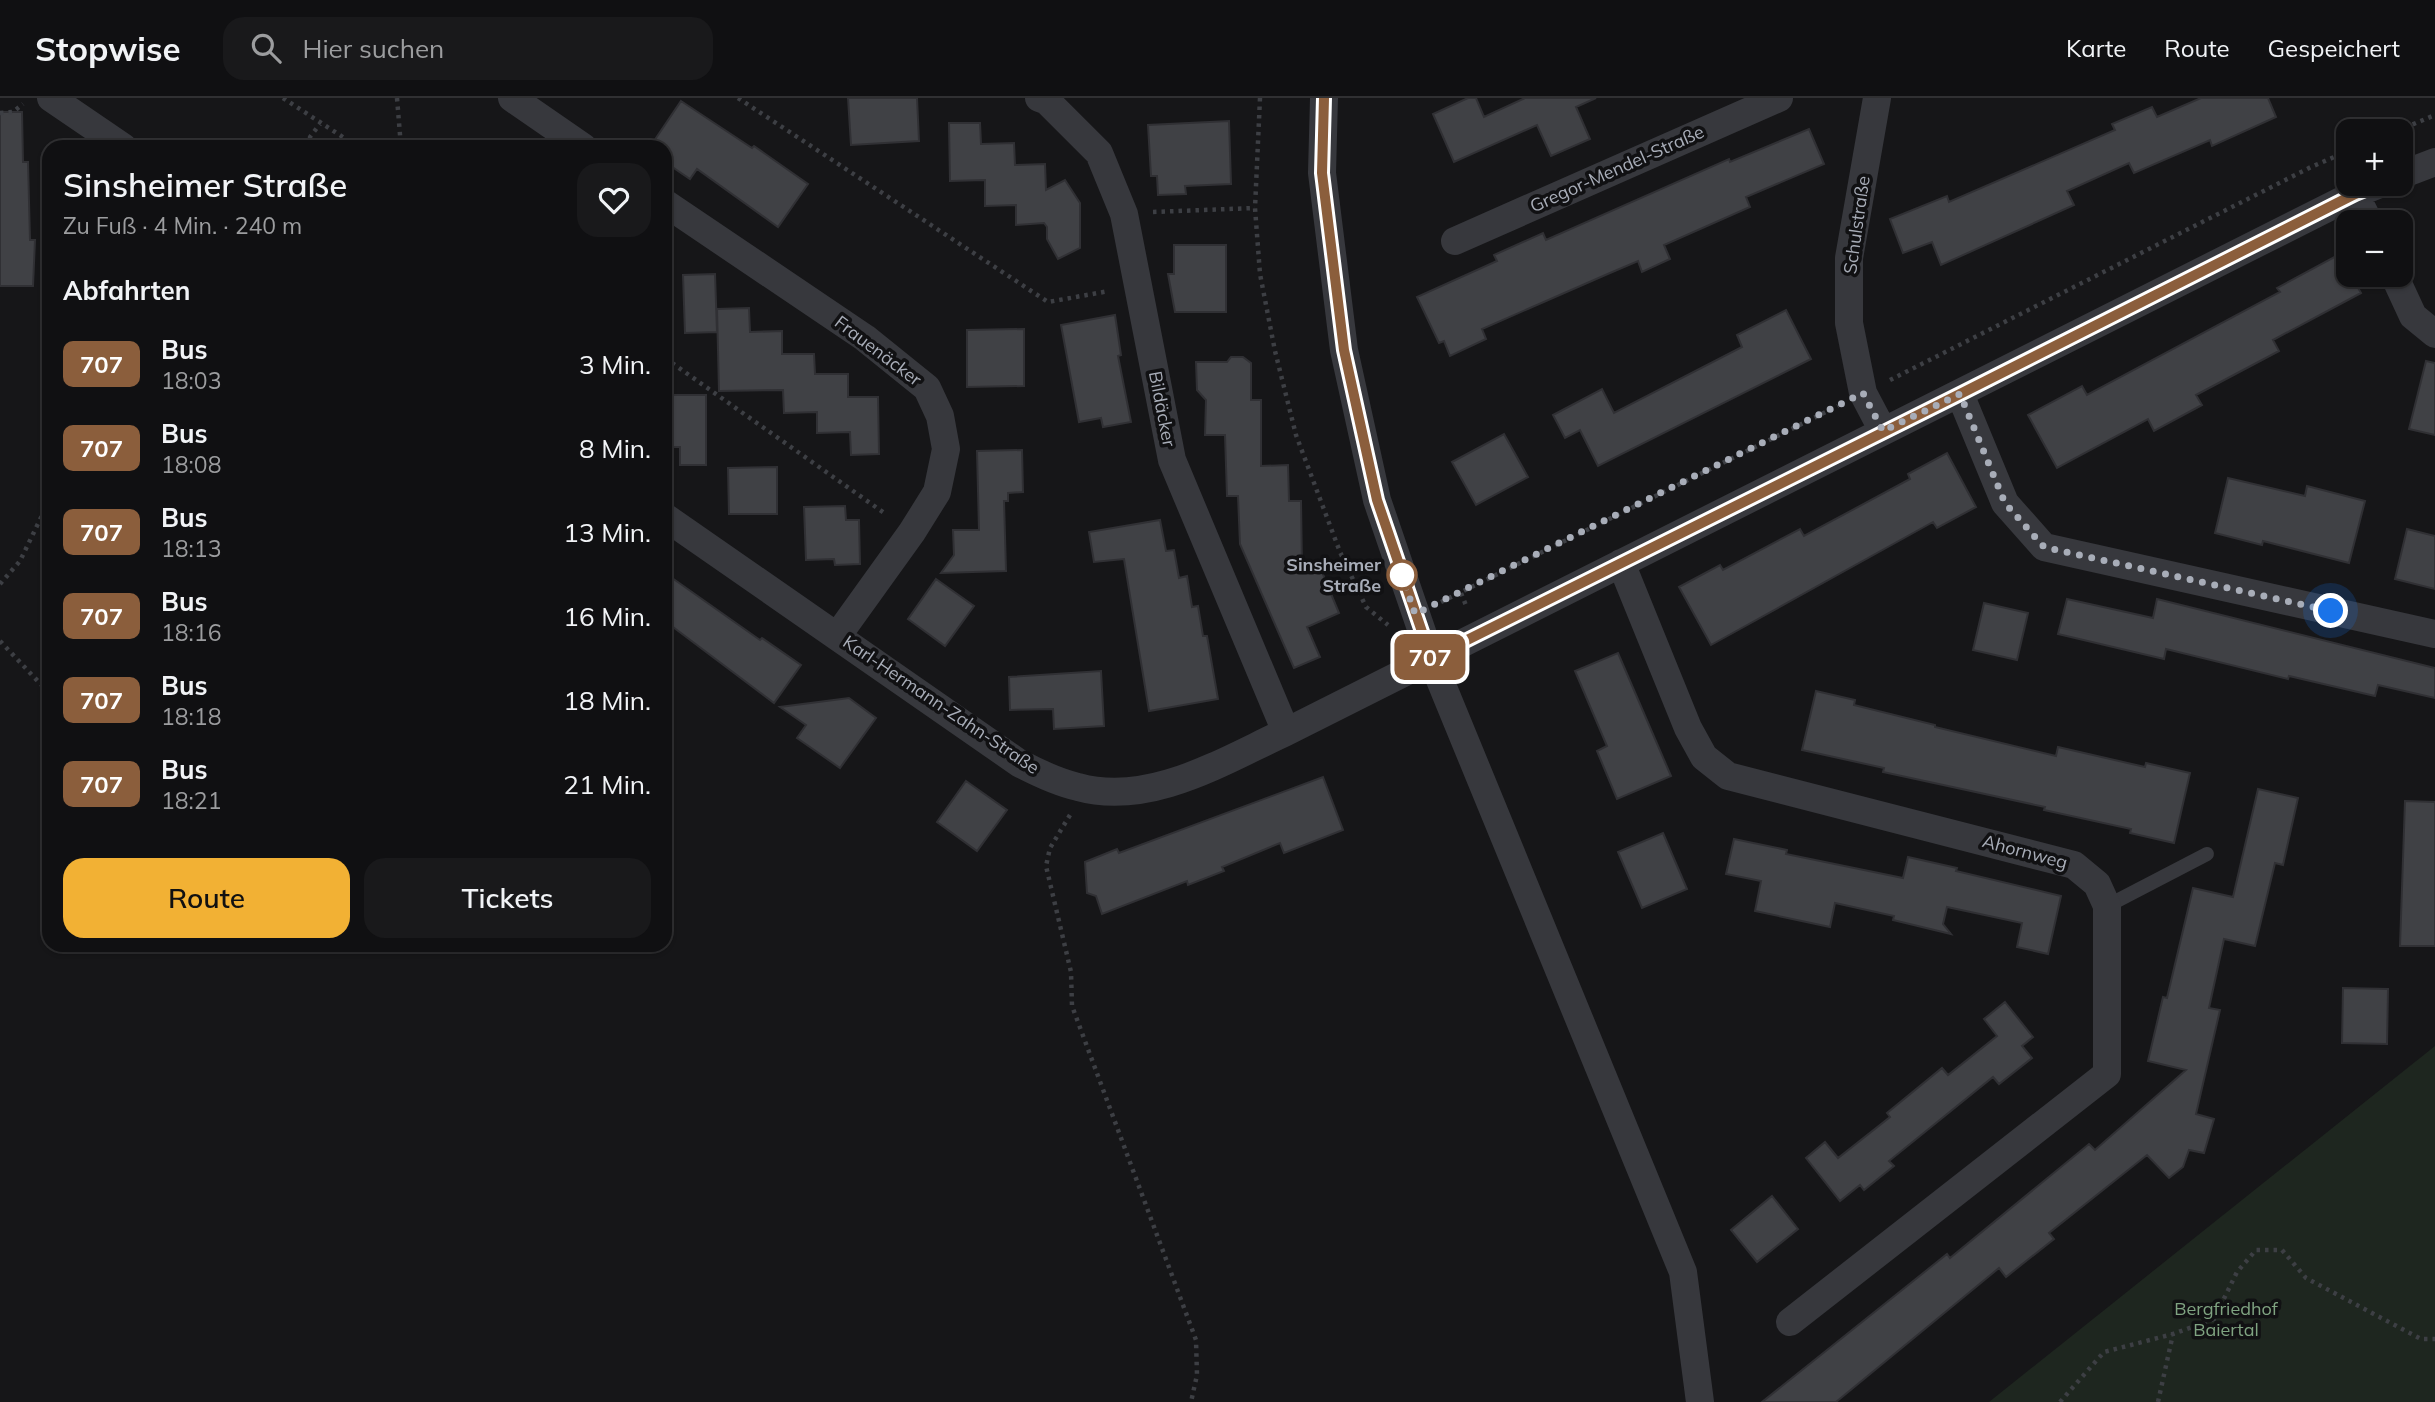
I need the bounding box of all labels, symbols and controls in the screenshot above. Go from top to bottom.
search box [223,17,713,80]
text: Stopwise [35,28,181,69]
icon: search [247,29,285,67]
text: Hier suchen [303,32,444,65]
text: Karte [2066,33,2126,63]
text: Route [2164,33,2230,63]
text: Gespeichert [2268,33,2400,63]
map controls [2336,119,2413,287]
button: + [2336,119,2413,196]
street label: Gregor-Mendel-Straße [1526,120,1707,217]
button: heart [577,163,651,237]
text: Sinsheimer Straße [63,164,347,205]
street label: Schulstraße [1838,174,1875,276]
button: − [2336,210,2413,287]
text: Zu Fuß · 4 Min. · 240 m [63,211,302,240]
text: Abfahrten [63,274,190,307]
street label: Frauenäcker [830,310,927,391]
text: Bus [161,333,207,366]
text: 3 Min. [579,348,651,381]
text: 707 [80,349,123,379]
text: 18:03 [161,366,221,395]
street label: Bildäcker [1144,369,1181,449]
text: Bus [161,417,207,450]
text: 8 Min. [579,432,651,465]
text: 707 [80,433,123,463]
text: 18:08 [161,450,221,479]
text: Bus [161,501,207,534]
text: 13 Min. [563,516,651,549]
text: 707 [80,517,123,547]
text: 18:13 [161,534,221,563]
place label: Sinsheimer Straße [1286,553,1382,597]
marker: Sinsheimer Straße [1387,560,1417,590]
text: Bus [161,585,207,618]
your location [2313,593,2348,628]
text: 16 Min. [563,600,651,633]
text: 707 [80,601,123,631]
text: 18:16 [161,618,221,647]
street label: Karl-Hermann-Zahn-Straße [839,630,1044,779]
line badge: 707 [1390,634,1470,680]
text: 707 [1408,642,1452,672]
text: Bus [161,669,207,702]
text: 18 Min. [563,684,651,717]
text: 707 [80,685,123,715]
text: 18:18 [161,702,221,731]
text: Bus [161,753,207,786]
text: 21 Min. [563,768,651,801]
text: 707 [80,769,123,799]
text: 18:21 [161,786,221,815]
street label: Ahornweg [1980,829,2070,874]
button: Route [63,858,350,938]
button: Tickets [364,858,651,938]
park label: Bergfriedhof Baiertal [2174,1297,2279,1341]

